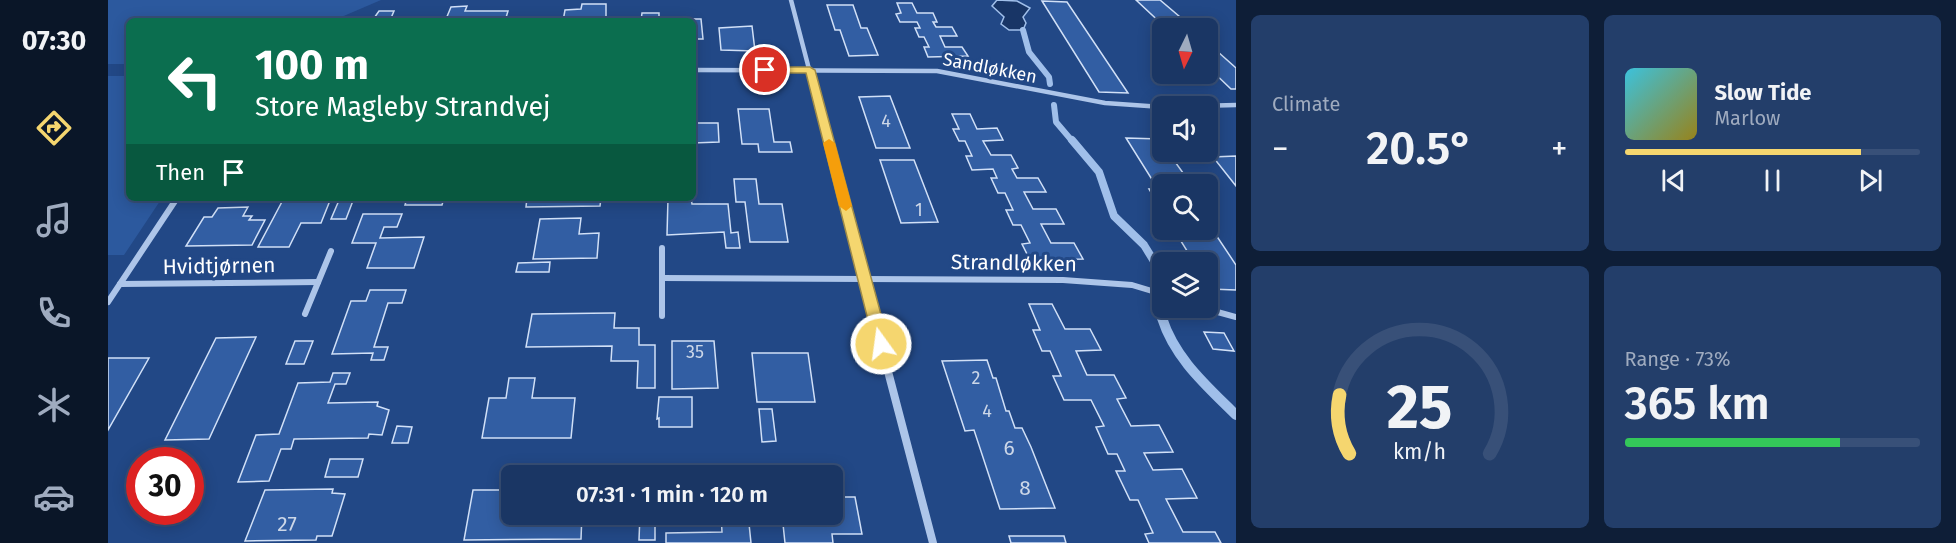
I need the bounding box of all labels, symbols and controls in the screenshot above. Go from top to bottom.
north arrow [1152,18,1218,84]
map controls [1152,18,1218,318]
text: 07:30 [22,25,86,57]
text: 100 m [255,40,369,90]
icon: left [156,42,234,120]
pin [739,44,790,95]
street label: Sandløkken [941,48,1039,88]
icon: arrive [748,53,781,86]
text: Slow Tide [1715,79,1811,106]
text: Store Magleby Strandvej [255,91,551,123]
text: Climate [1272,92,1340,116]
button: sound [1152,96,1218,162]
text: Marlow [1715,106,1780,130]
icon: directions [33,107,75,149]
house number: 4 [881,110,891,132]
text: 20.5° [1366,122,1473,176]
text: − [1272,129,1289,169]
text: + [1551,129,1568,169]
icon: arrive [217,156,250,189]
text: Then [156,159,205,186]
icon: previous [1657,164,1690,197]
icon: pause [1756,164,1789,197]
icon: next [1854,164,1887,197]
button: search [1152,174,1218,240]
icon: music [33,199,75,241]
house number: 1 [915,199,923,221]
street label: Strandløkken [951,249,1077,277]
street label: Hvidtjørnen [162,252,276,280]
button: layers [1152,252,1218,318]
icon: phone [33,292,75,334]
position arrow [849,312,913,376]
house number: 35 [686,341,704,363]
text: Range · 73% [1625,347,1731,371]
house number: 2 [972,367,981,389]
text: 25 [1387,370,1453,445]
text: 365 km [1625,377,1770,431]
icon: climate [33,384,75,426]
house number: 4 [982,400,992,422]
house number: 6 [1003,435,1015,461]
text: km/h [1393,439,1446,465]
speed limit sign: 30 [126,447,204,525]
house number: 8 [1019,475,1031,501]
icon: car [33,476,75,518]
text: 07:31 · 1 min · 120 m [576,481,768,508]
house number: 27 [277,511,297,537]

